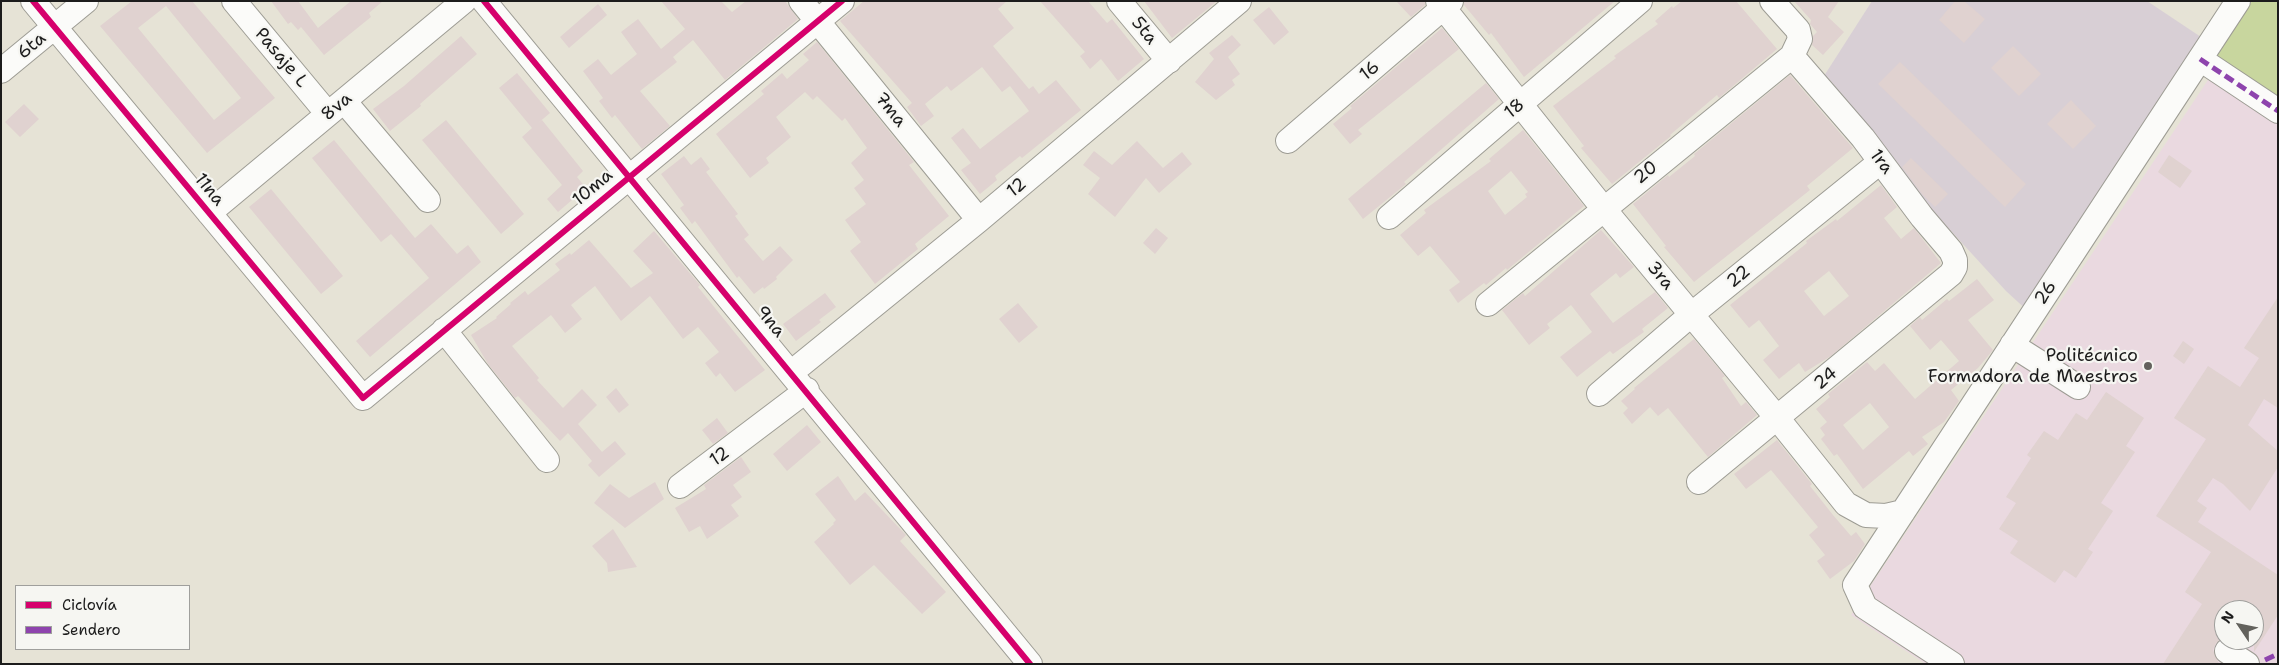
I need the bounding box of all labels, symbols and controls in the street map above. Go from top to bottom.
street label: 5ta [1126,13,1162,49]
street label: Pasaje L [250,24,312,92]
street label: 6ta [13,28,51,64]
street label: 16 [1356,56,1384,86]
street label: 8va [317,88,357,126]
street label: 7ma [869,88,911,132]
street label: 18 [1500,94,1530,124]
street label: 1ra [1865,145,1897,179]
street label: 20 [1630,157,1662,189]
street label: 10ma [568,165,618,211]
street label: 11na [189,169,229,211]
street label: 12 [1003,174,1031,202]
street label: 3ra [1642,257,1678,295]
street label: 22 [1723,261,1755,293]
street label: 26 [2030,277,2062,309]
street label: 9na [751,302,789,342]
place label: Politécnico Formadora de Maestros [1928,345,2138,388]
marker: Politécnico Formadora de Maestros [2142,360,2154,372]
street label: 24 [1810,363,1842,395]
street label: 12 [706,443,734,471]
legend [15,585,190,650]
text: Ciclovía [62,595,117,615]
north arrow [2214,600,2264,650]
text: N [2217,608,2238,627]
text: Sendero [62,620,121,640]

